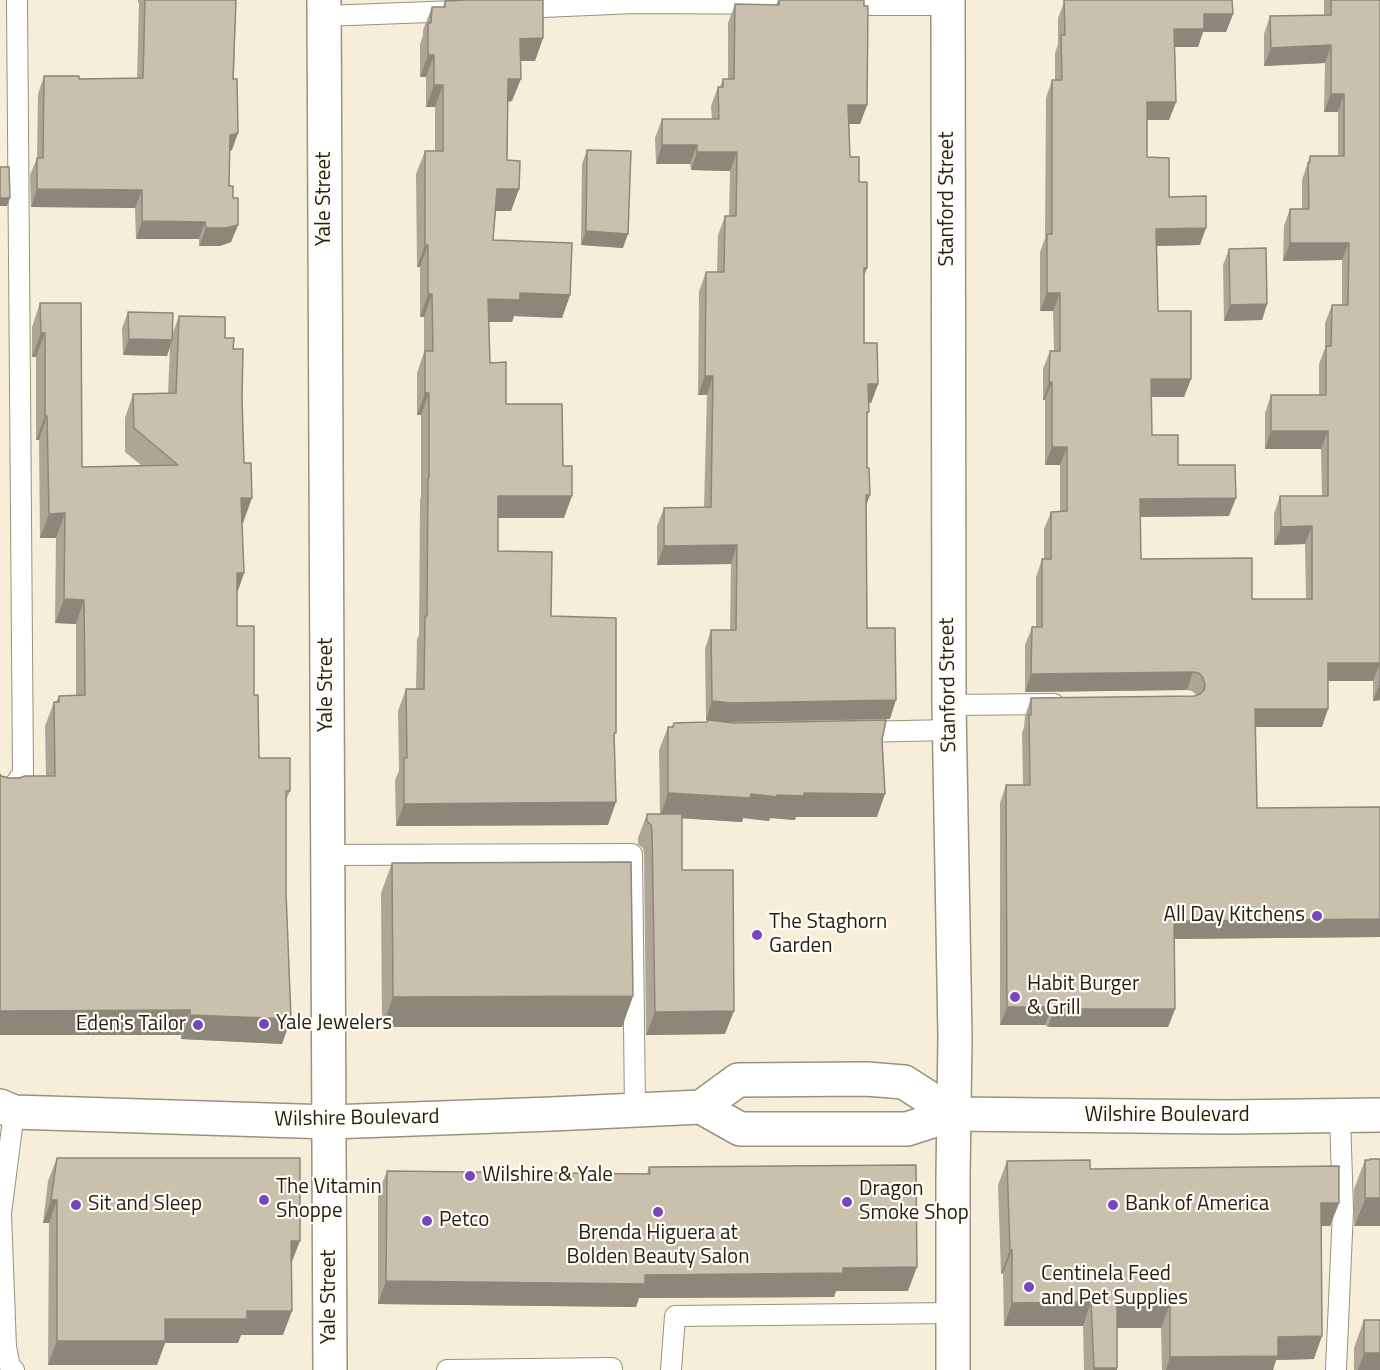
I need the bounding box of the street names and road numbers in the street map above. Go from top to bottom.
street label: Stanford Street [935,131,961,267]
street label: Yale Street [312,152,338,246]
street label: Stanford Street [935,617,963,753]
street label: Yale Street [314,638,340,732]
street label: Wilshire Boulevard [1085,1103,1249,1129]
street label: Wilshire Boulevard [274,1105,440,1133]
street label: Yale Street [317,1250,343,1344]

